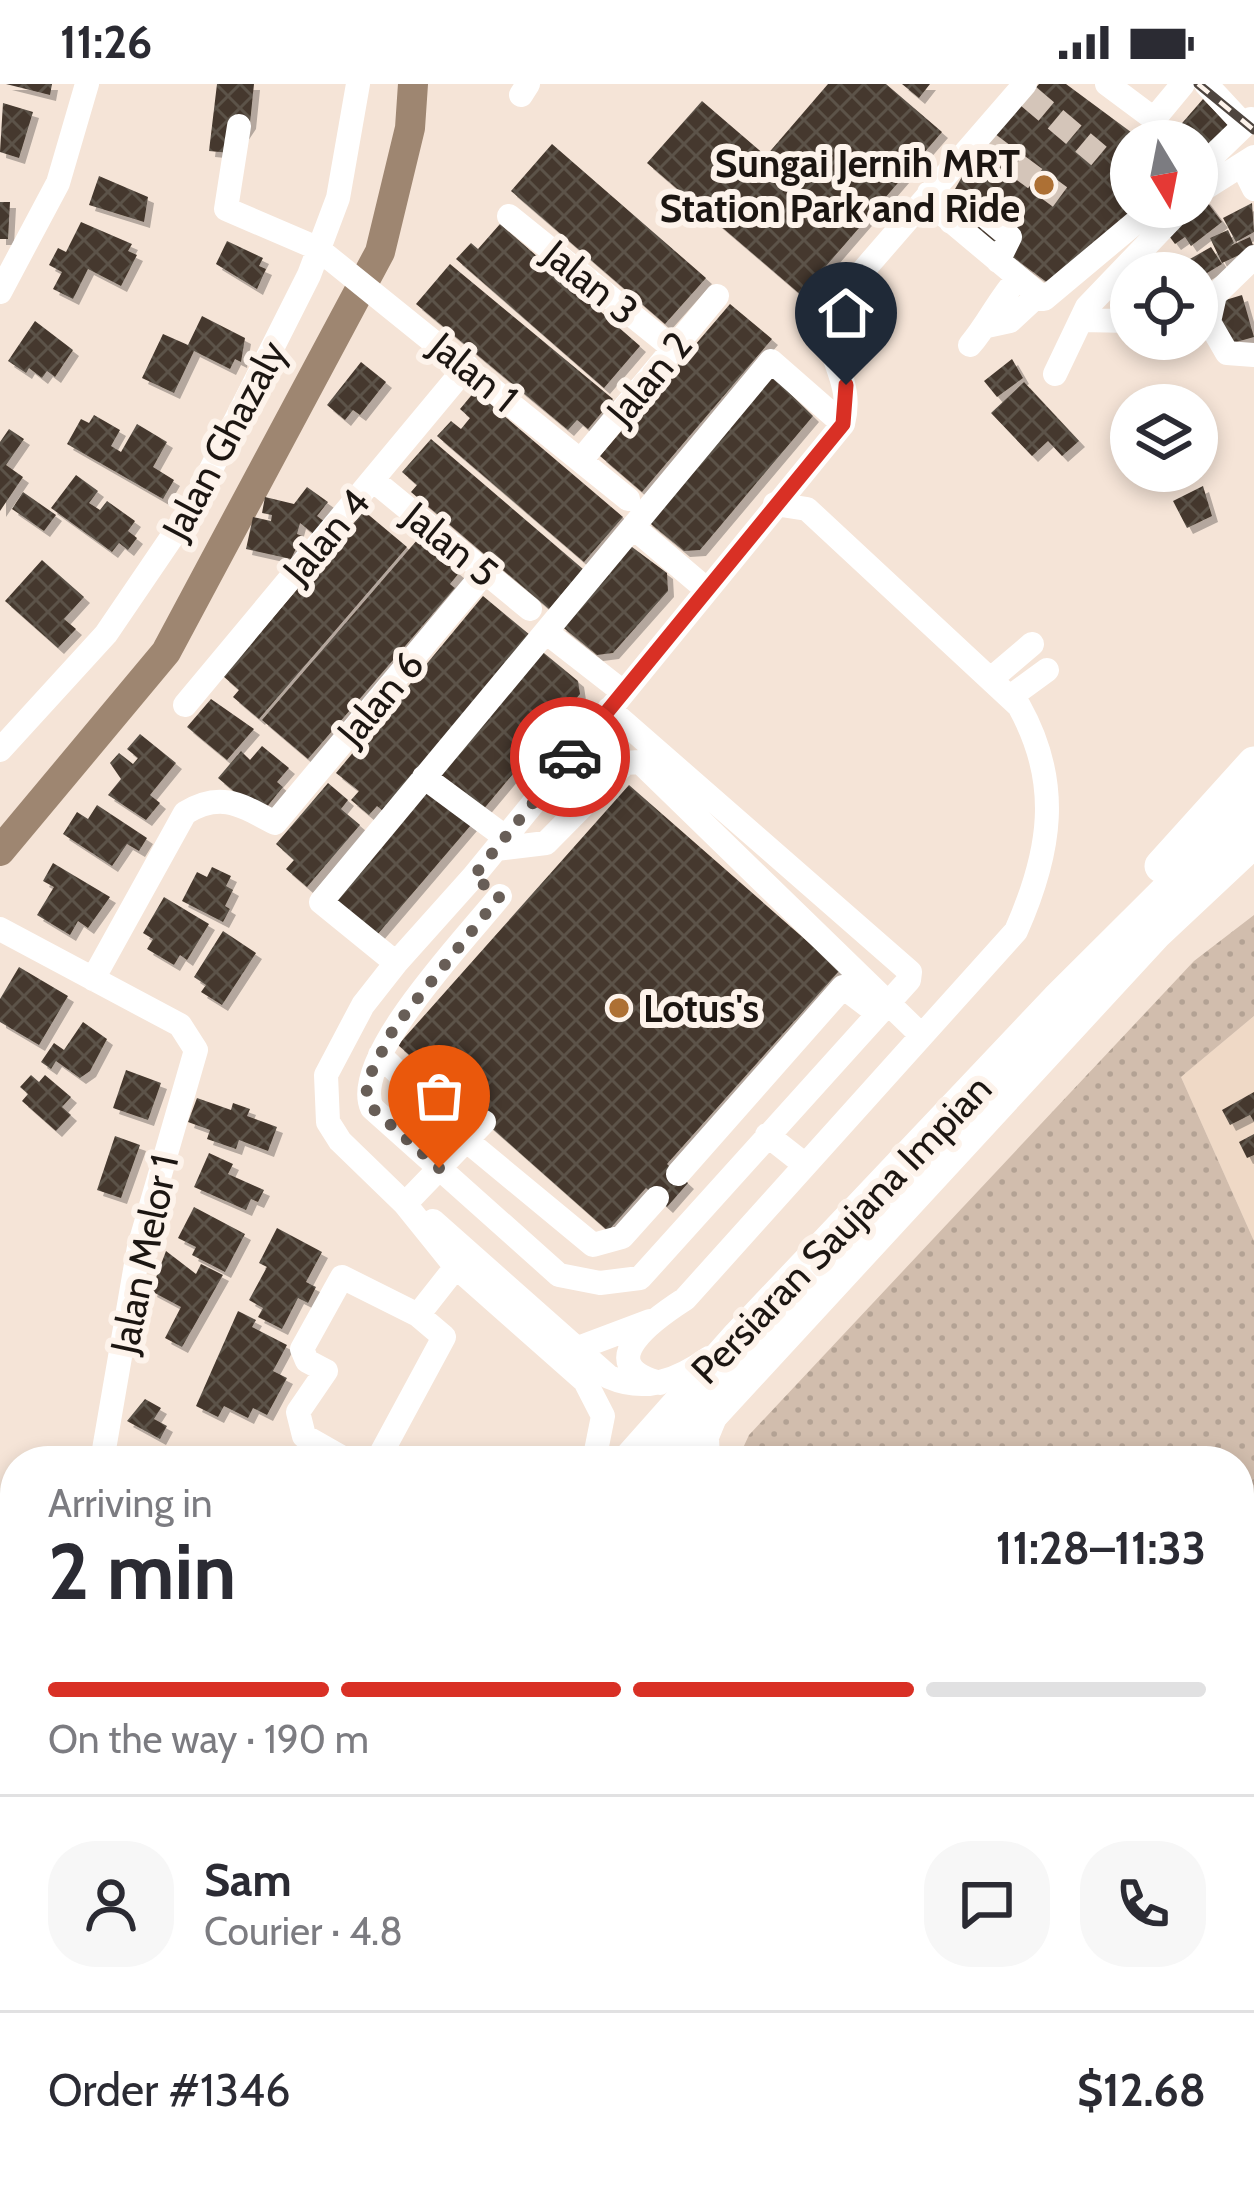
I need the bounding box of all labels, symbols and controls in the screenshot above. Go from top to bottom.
text: 11:26 [60,15,152,69]
north arrow [1110,120,1218,228]
map controls [1110,120,1218,492]
place label: Sungai Jernih MRT Station Park and Ride [659,139,1020,232]
marker: Sungai Jernih MRT Station Park and Ride [1031,172,1057,198]
street label: Jalan 3 [533,229,648,335]
button: locate [1110,252,1218,360]
pin [795,262,897,385]
icon: home [813,280,879,346]
street label: Jalan 1 [419,321,528,422]
street label: Jalan 2 [596,322,702,435]
street label: Jalan Ghazaly [151,332,297,549]
button: layers [1110,384,1218,492]
street label: Jalan 4 [272,479,380,594]
street label: Jalan 5 [393,491,508,597]
street label: Jalan 6 [326,641,433,756]
courier [510,697,630,817]
icon: car [537,724,603,790]
place label: Lotus's [643,984,759,1032]
marker: Lotus's [606,995,632,1021]
pin [388,1045,490,1168]
icon: bag [406,1063,472,1129]
street label: Persiaran Saujana Impian [681,1064,1001,1394]
street label: Jalan Melor 1 [99,1150,188,1359]
text: Arriving in [48,1479,212,1527]
text: 11:28–11:33 [996,1521,1206,1575]
text: 2 min [48,1524,236,1619]
text: On the way · 190 m [48,1715,369,1763]
button: person [48,1841,174,1967]
button: chat [924,1841,1050,1967]
button: phone [1080,1841,1206,1967]
text: Sam [204,1853,292,1907]
text: Courier · 4.8 [204,1907,403,1955]
text: Order #1346 [48,2063,291,2117]
text: $12.68 [1077,2063,1206,2117]

